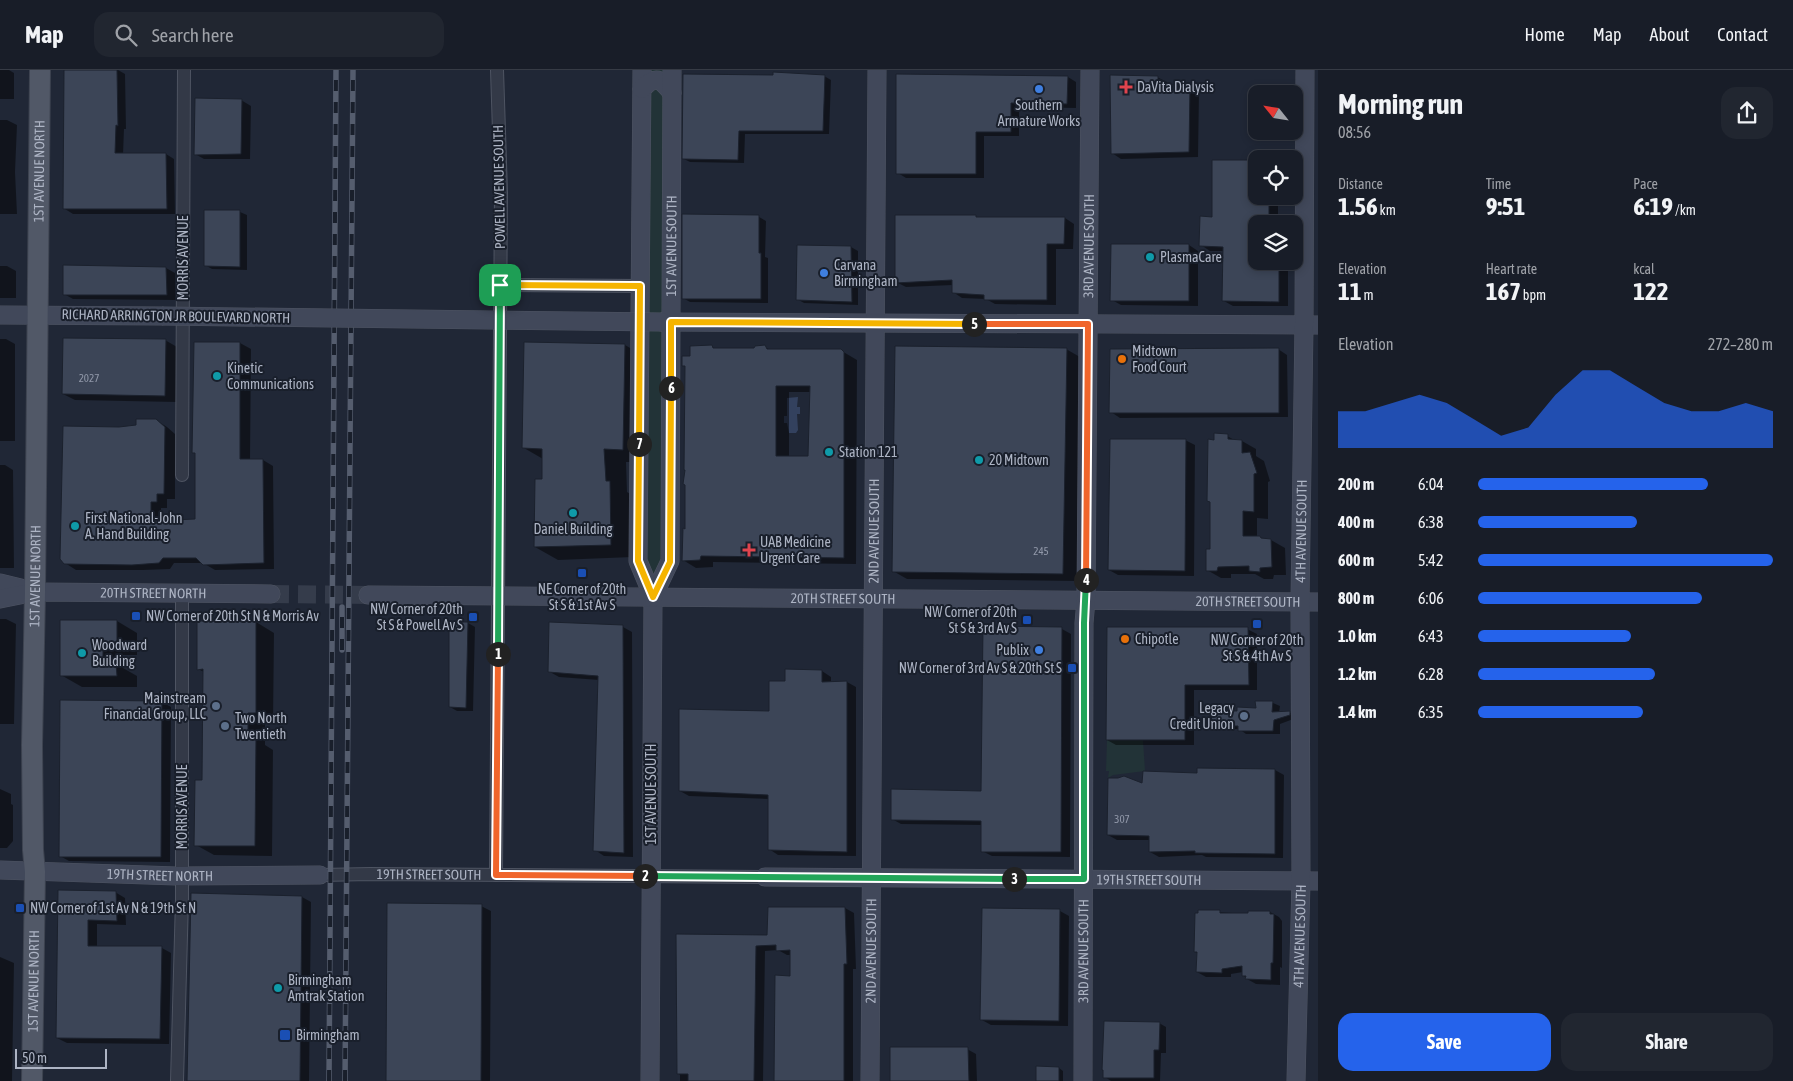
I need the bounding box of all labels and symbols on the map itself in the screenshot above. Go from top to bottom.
place label: DaVita Dialysis [1137,79,1214,95]
marker: DaVita Dialysis [1119,80,1133,94]
marker: Southern Armature Works [1033,83,1045,95]
north arrow [1248,85,1302,140]
place label: Southern Armature Works [998,97,1080,129]
street label: 1ST AVENUE NORTH [31,120,48,222]
street label: POWELL AVENUE SOUTH [490,125,508,249]
street label: 3RD AVENUE SOUTH [1080,194,1097,298]
street label: 1ST AVENUE SOUTH [663,195,679,296]
street label: MORRIS AVENUE [175,216,191,300]
place label: PlasmaCare [1160,249,1222,265]
marker: PlasmaCare [1144,251,1156,263]
place label: Carvana Birmingham [834,257,897,289]
pin [479,264,521,306]
marker: Carvana Birmingham [818,267,830,279]
street label: RICHARD ARRINGTON JR BOULEVARD NORTH [62,306,290,326]
pin: 5 [962,312,986,336]
place label: Midtown Food Court [1132,343,1187,375]
marker: Midtown Food Court [1116,353,1128,365]
place label: Kinetic Communications [227,360,314,392]
marker: Kinetic Communications [211,370,223,382]
house number: 2027 [79,372,99,384]
pin: 6 [658,376,684,400]
pin: 7 [626,432,652,456]
place label: Station 121 [839,444,898,460]
marker: Station 121 [823,446,835,458]
place label: 20 Midtown [989,452,1049,468]
marker: 20 Midtown [973,454,985,466]
street label: 2ND AVENUE SOUTH [865,478,882,584]
street label: 4TH AVENUE SOUTH [1292,479,1310,583]
marker: Daniel Building [567,507,579,519]
place label: First National-John A. Hand Building [85,510,183,542]
marker: First National-John A. Hand Building [69,520,81,532]
place label: Daniel Building [533,521,613,537]
street label: 1ST AVENUE NORTH [26,525,44,627]
place label: UAB Medicine Urgent Care [760,534,831,566]
marker: UAB Medicine Urgent Care [742,543,756,557]
house number: 245 [1033,545,1049,557]
marker: NE Corner of 20th St S & 1st Av S [576,567,588,579]
pin: 4 [1074,568,1098,592]
place label: NE Corner of 20th St S & 1st Av S [538,581,626,613]
street label: 20TH STREET NORTH [100,585,206,601]
street label: 20TH STREET SOUTH [790,590,896,607]
street label: 20TH STREET SOUTH [1195,593,1301,610]
place label: NW Corner of 20th St S & Powell Av S [370,601,463,633]
place label: NW Corner of 20th St S & 3rd Av S [924,604,1017,636]
place label: NW Corner of 20th St N & Morris Av [146,608,319,624]
marker: NW Corner of 20th St N & Morris Av [130,610,142,622]
marker: NW Corner of 20th St S & Powell Av S [467,611,479,623]
marker: NW Corner of 20th St S & 3rd Av S [1021,614,1033,626]
marker: NW Corner of 20th St S & 4th Av S [1251,618,1263,630]
place label: Chipotle [1135,631,1178,647]
place label: NW Corner of 20th St S & 4th Av S [1211,632,1303,664]
marker: Chipotle [1119,633,1131,645]
place label: Woodward Building [92,637,147,669]
pin: 1 [486,642,510,666]
place label: Publix [996,642,1029,658]
marker: Publix [1033,644,1045,656]
marker: Woodward Building [76,647,88,659]
place label: NW Corner of 3rd Av S & 20th St S [899,660,1062,676]
marker: NW Corner of 3rd Av S & 20th St S [1066,662,1078,674]
place label: Mainstream Financial Group, LLC [104,690,207,722]
marker: Mainstream Financial Group, LLC [210,700,222,712]
place label: Legacy Credit Union [1170,700,1234,732]
place label: Two North Twentieth [235,710,287,742]
marker: Legacy Credit Union [1238,710,1250,722]
marker: Two North Twentieth [219,720,231,732]
street label: 1ST AVENUE SOUTH [643,744,659,844]
street label: MORRIS AVENUE [174,765,190,849]
house number: 307 [1114,813,1130,825]
pin: 2 [632,864,658,888]
street label: 19TH STREET NORTH [107,866,213,884]
street label: 19TH STREET SOUTH [376,866,482,883]
pin: 3 [1002,866,1026,892]
street label: 19TH STREET SOUTH [1096,871,1202,888]
street label: 4TH AVENUE SOUTH [1290,884,1309,988]
street label: 2ND AVENUE SOUTH [863,898,879,1004]
street label: 3RD AVENUE SOUTH [1075,899,1091,1003]
place label: NW Corner of 1st Av N & 19th St N [30,900,196,916]
marker: NW Corner of 1st Av N & 19th St N [14,902,26,914]
street label: 1ST AVENUE NORTH [25,930,42,1032]
place label: Birmingham Amtrak Station [288,972,364,1004]
marker: Birmingham Amtrak Station [272,982,284,994]
place label: Birmingham [296,1027,359,1043]
marker: Birmingham [278,1028,292,1042]
scale bar [15,1046,108,1069]

